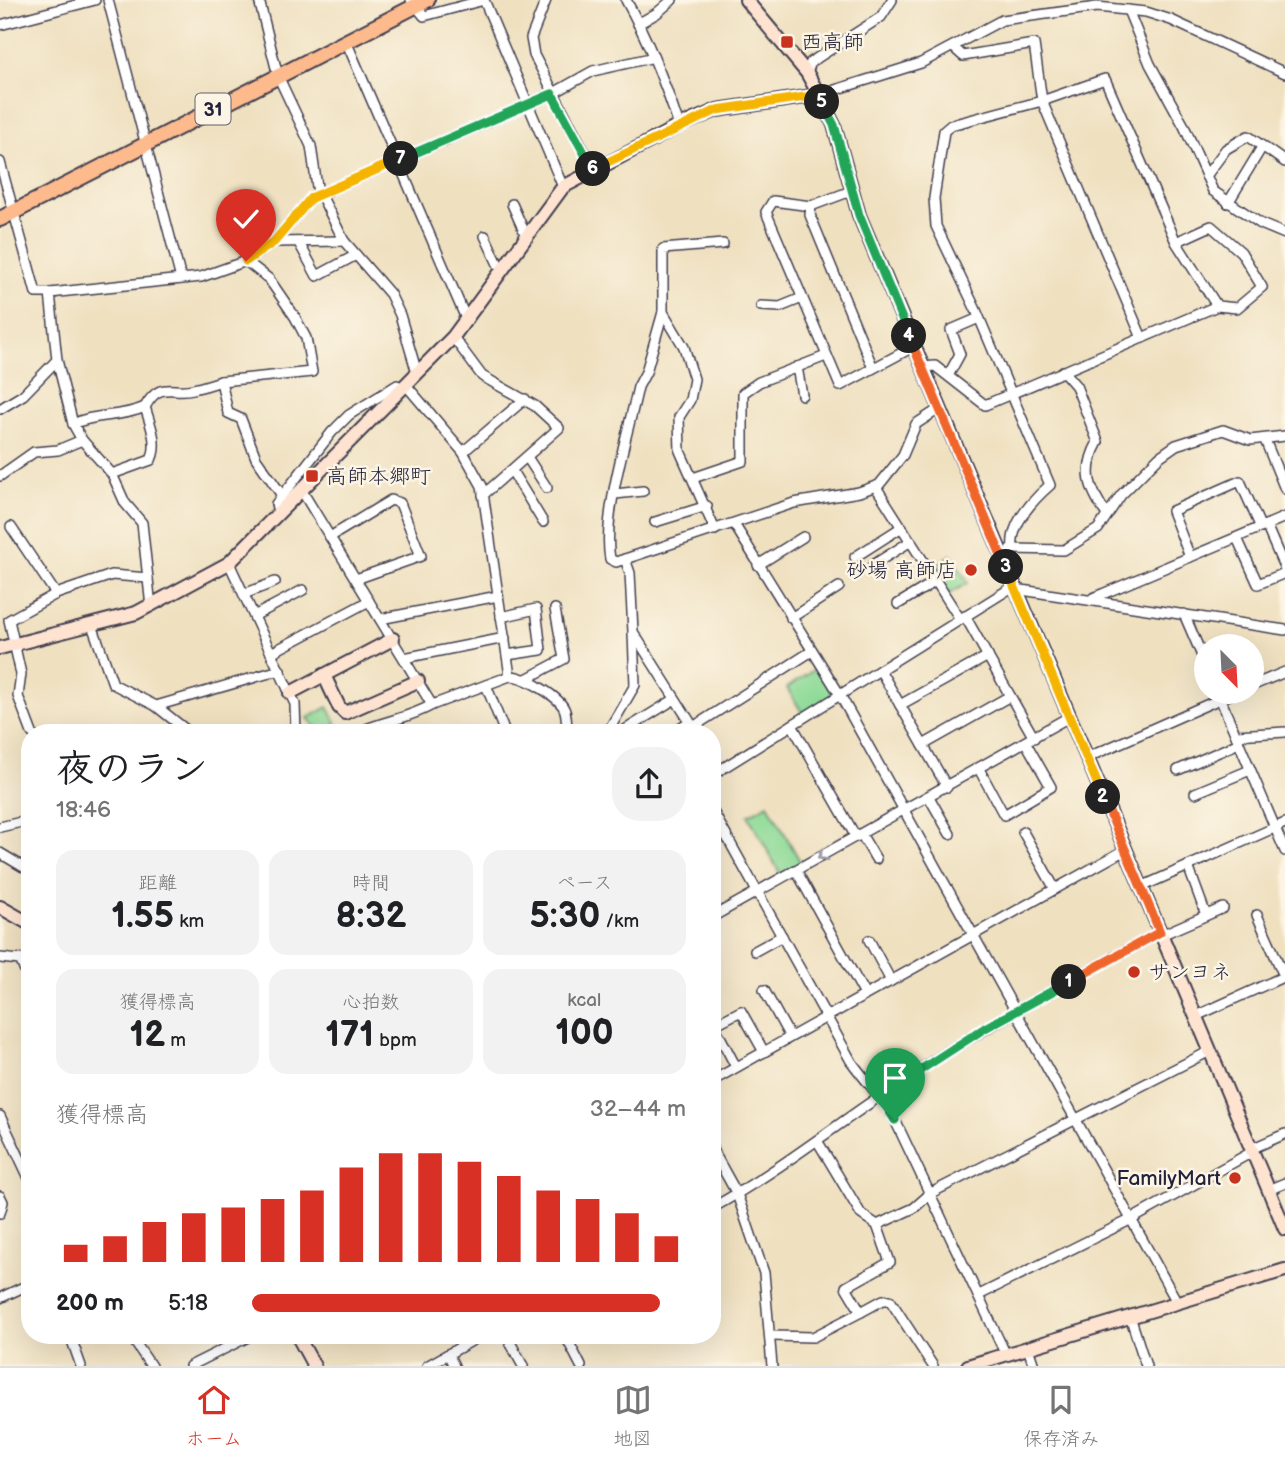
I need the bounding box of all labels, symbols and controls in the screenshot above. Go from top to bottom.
place label: 西高師 [801,30,864,55]
marker: 西高師 [779,34,795,50]
pin: 5 [804,84,840,119]
text: 5 [816,90,827,113]
road number: 31 [196,94,230,124]
pin: 7 [384,142,418,176]
text: 7 [395,147,406,170]
pin: 6 [576,152,610,186]
text: 6 [587,157,598,180]
pin [216,189,276,261]
icon: check [227,200,265,238]
pin: 4 [892,318,926,354]
text: 4 [903,324,914,347]
place label: 高師本郷町 [326,464,431,489]
marker: 高師本郷町 [304,468,320,484]
pin: 3 [988,550,1024,584]
text: 3 [1000,555,1011,578]
place label: 砂場 高師店 [846,558,957,583]
marker: 砂場 高師店 [963,562,979,578]
north arrow [1194,634,1264,704]
map controls [1194,634,1264,704]
text: 夜のラン [56,747,208,792]
button: share [612,747,686,821]
pin: 2 [1086,780,1120,814]
text: 2 [1097,785,1108,808]
text: 18:46 [56,796,111,824]
one-way arrow [817,847,830,861]
text: 距離 [139,872,177,895]
text: 時間 [352,872,390,895]
text: ペース [556,872,612,895]
text: 1.55 [111,895,174,938]
text: 8:32 [336,895,406,938]
text: 5:30 [530,895,600,938]
text: km [174,910,204,933]
text: /km [600,910,639,933]
place label: サンヨネ [1148,960,1232,985]
pin: 1 [1052,964,1086,1000]
marker: サンヨネ [1126,964,1142,980]
text: 1 [1065,970,1073,993]
text: kcal [567,989,601,1012]
text: 獲得標高 [120,991,196,1014]
text: 心拍数 [342,991,400,1014]
text: 100 [555,1012,614,1055]
text: 12 [129,1014,165,1057]
text: 171 [325,1014,374,1057]
text: m [165,1029,186,1052]
text: bpm [374,1029,417,1052]
pin [865,1048,925,1120]
icon: arrive [876,1059,914,1097]
text: 32–44 m [590,1095,686,1123]
text: 獲得標高 [56,1101,148,1129]
place label: FamilyMart [1117,1166,1222,1191]
marker: FamilyMart [1227,1170,1243,1186]
text: 200 m [56,1289,124,1317]
text: 5:18 [168,1289,208,1317]
tab: ホーム [186,1381,242,1451]
tab: 地図 [614,1381,652,1451]
tab: 保存済み [1023,1381,1099,1451]

